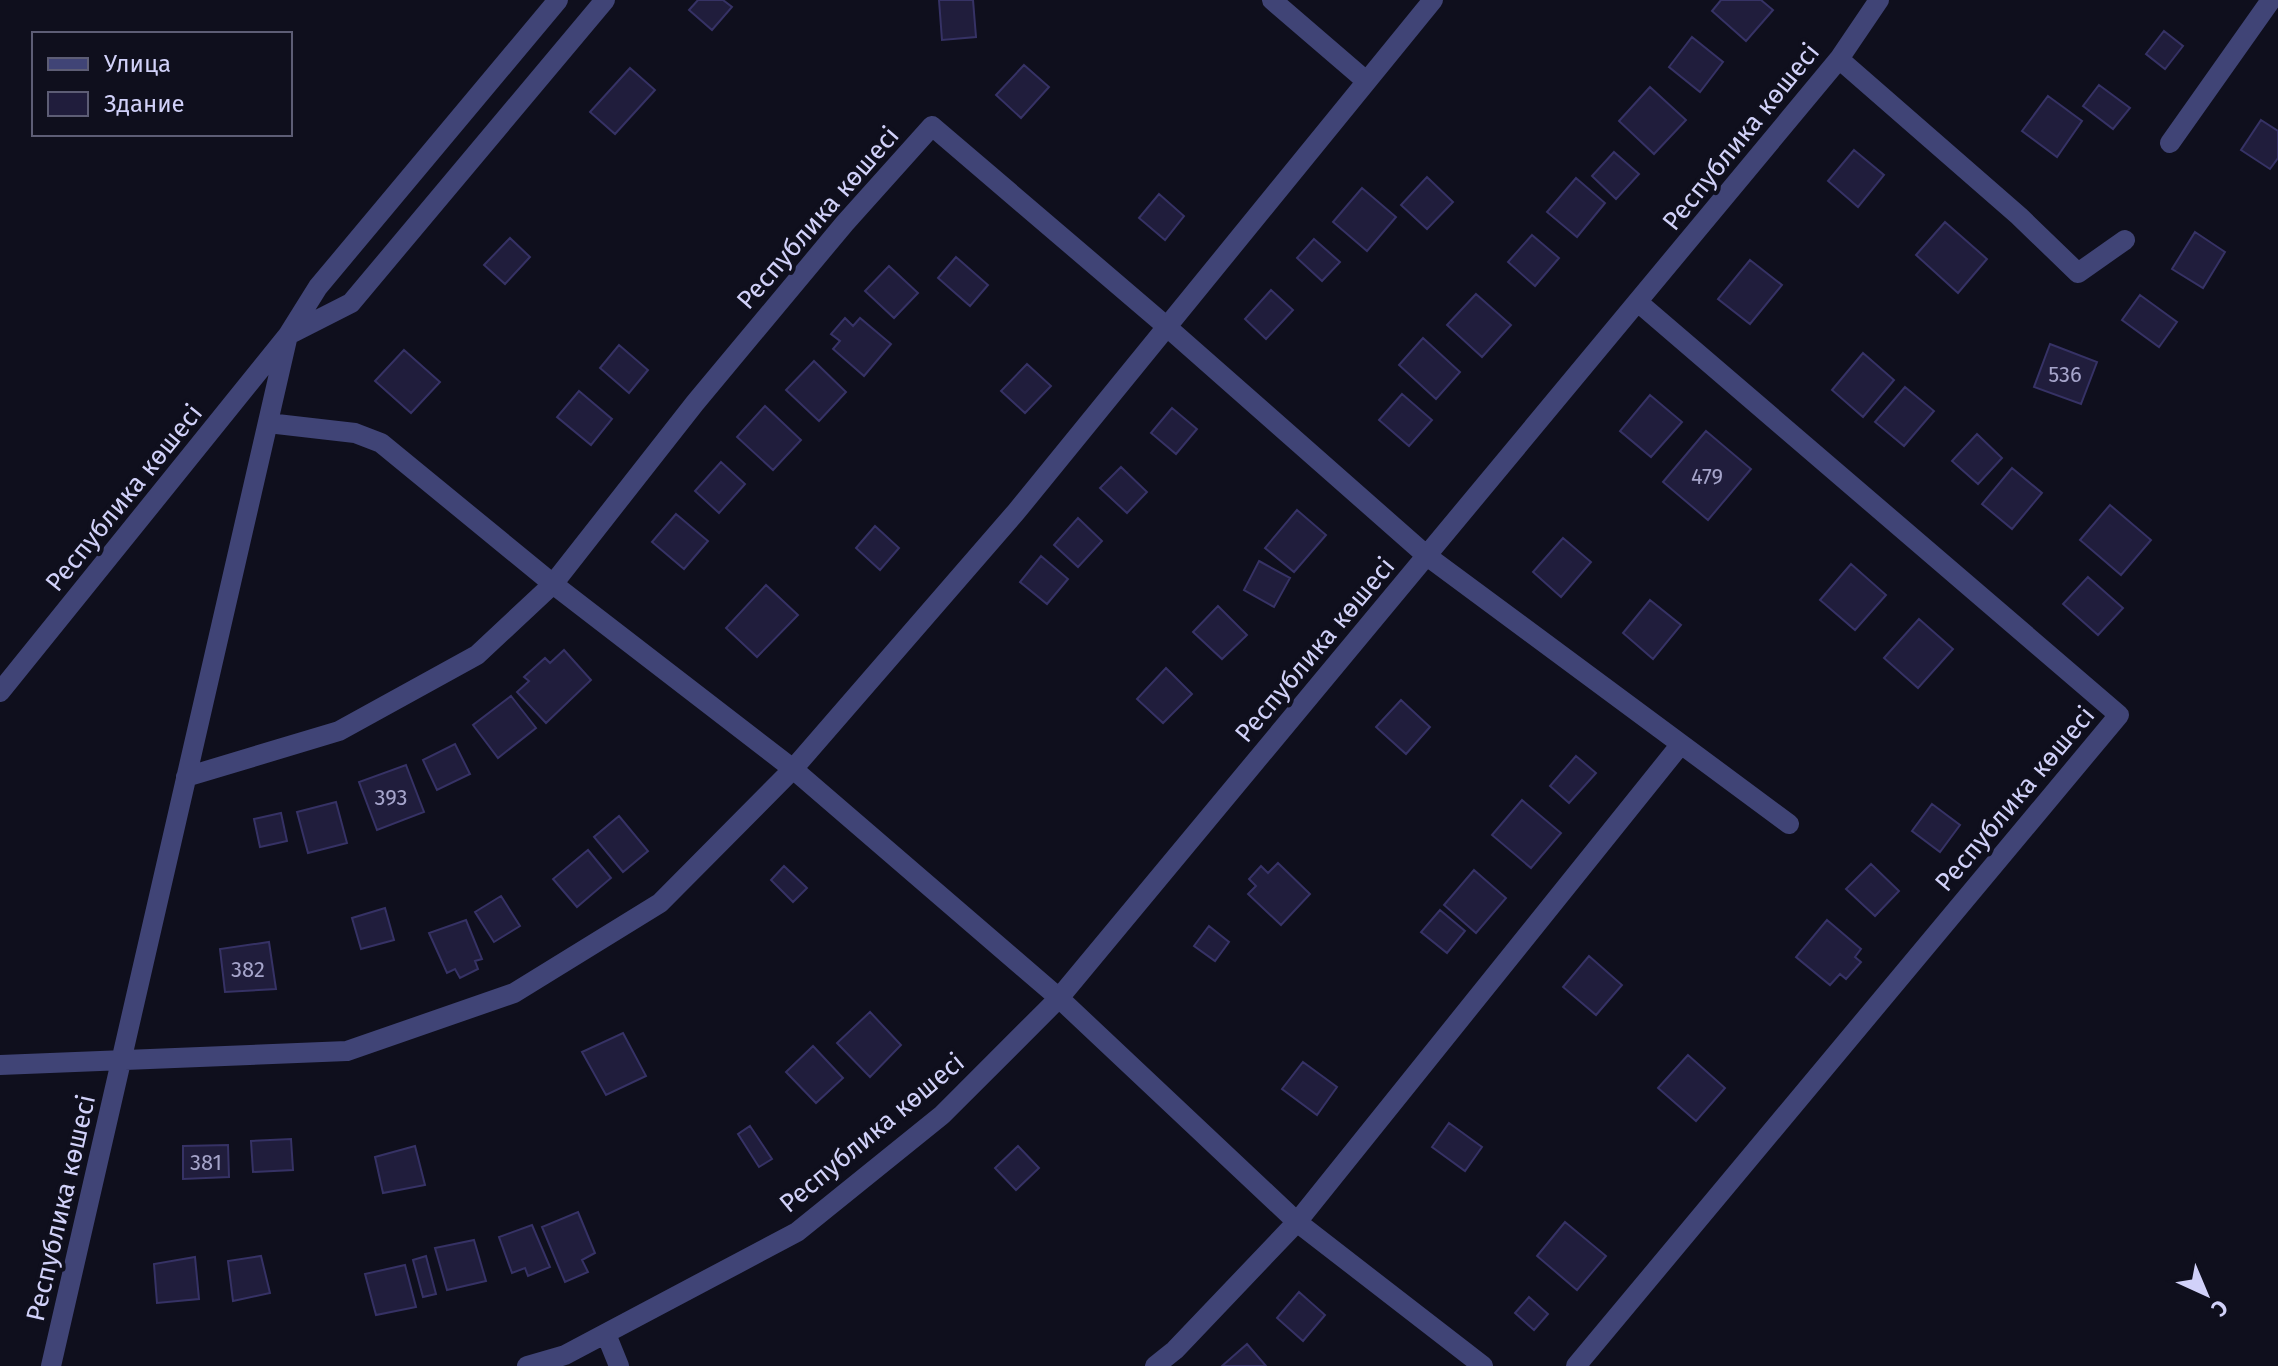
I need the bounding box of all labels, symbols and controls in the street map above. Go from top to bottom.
legend [32,32,292,136]
street label: Республика көшесі [1656,37,1826,237]
text: Улица [104,50,171,78]
text: Здание [104,90,185,118]
street label: Республика көшесі [730,120,906,316]
house number: 536 [2048,361,2082,388]
street label: Республика көшесі [39,398,209,598]
house number: 479 [1691,463,1723,490]
street label: Республика көшесі [1229,551,1401,749]
street label: Республика көшесі [1929,700,2101,898]
house number: 393 [375,784,407,811]
house number: 382 [231,956,265,983]
street label: Республика көшесі [773,1047,971,1219]
street label: Республика көшесі [20,1092,102,1324]
house number: 381 [190,1149,222,1176]
north arrow [2166,1254,2246,1334]
text: С [2205,1294,2233,1322]

